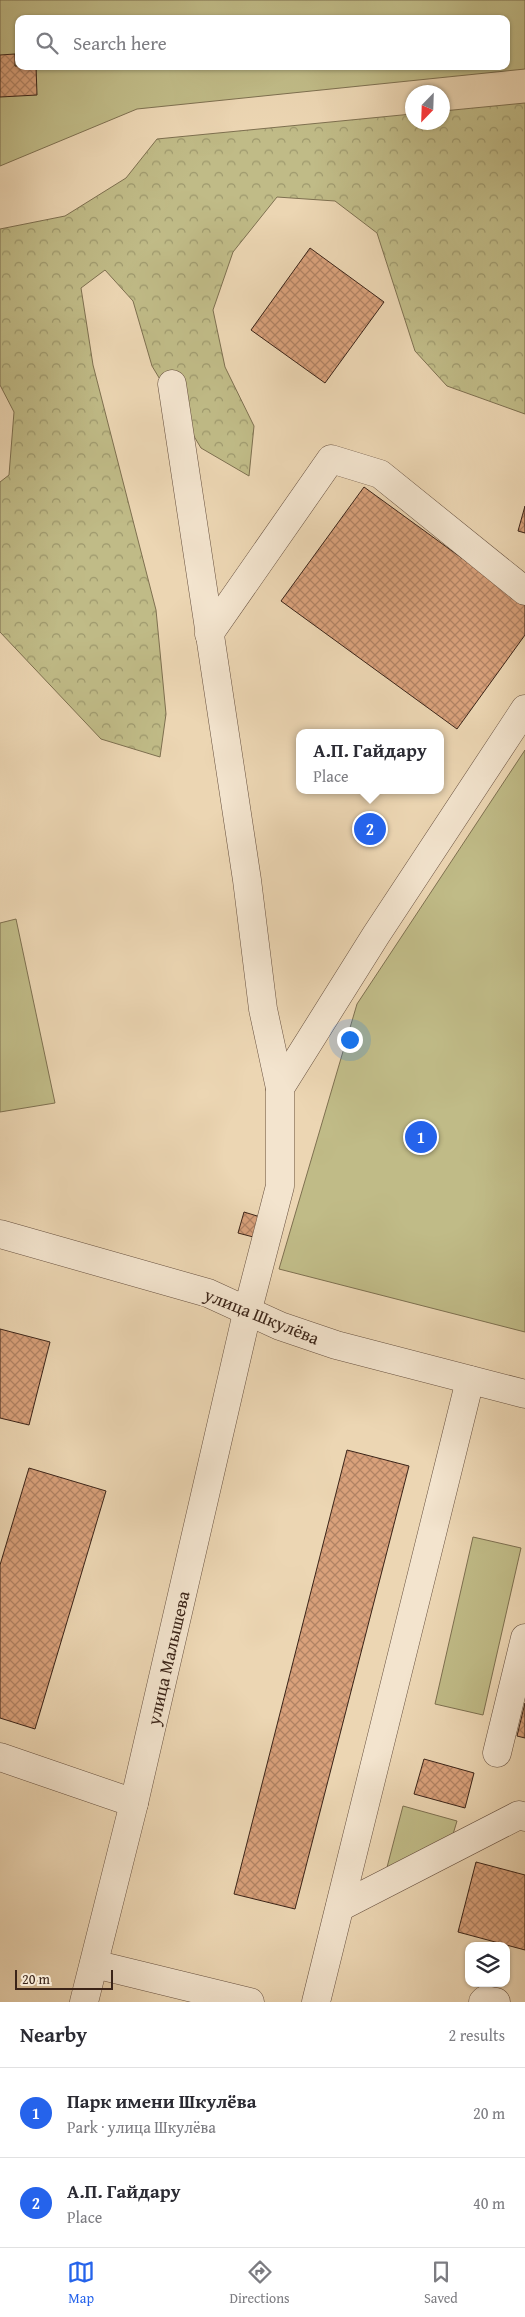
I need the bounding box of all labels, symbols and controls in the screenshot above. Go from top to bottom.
search box [15,15,510,70]
icon: search [33,29,61,57]
text: Search here [73,29,167,57]
north arrow [405,85,450,130]
popup [296,729,444,794]
text: А.П. Гайдару [313,736,427,764]
text: Place [313,764,349,788]
pin: 2 [354,810,386,848]
your location [337,1027,363,1053]
pin: 1 [405,1118,437,1156]
street label: улица Шкулёва [200,1280,324,1352]
street label: улица Малышева [139,1588,197,1729]
map controls [465,1942,510,1987]
button: layers [465,1942,510,1987]
scale bar [15,1967,112,1990]
text: 20 m [22,1969,50,1989]
text: Nearby [20,2019,87,2050]
text: 2 results [448,2023,505,2047]
text: Парк имени Шкулёва [67,2087,256,2115]
text: 1 [32,2101,40,2125]
text: 20 m [473,2101,505,2125]
text: Park · улица Шкулёва [67,2115,216,2139]
text: А.П. Гайдару [67,2177,181,2205]
text: 2 [32,2191,40,2215]
text: 40 m [473,2191,505,2215]
text: Place [67,2205,102,2229]
tab: Map [67,2258,95,2308]
tab: Directions [229,2258,290,2308]
tab: Saved [424,2258,458,2308]

